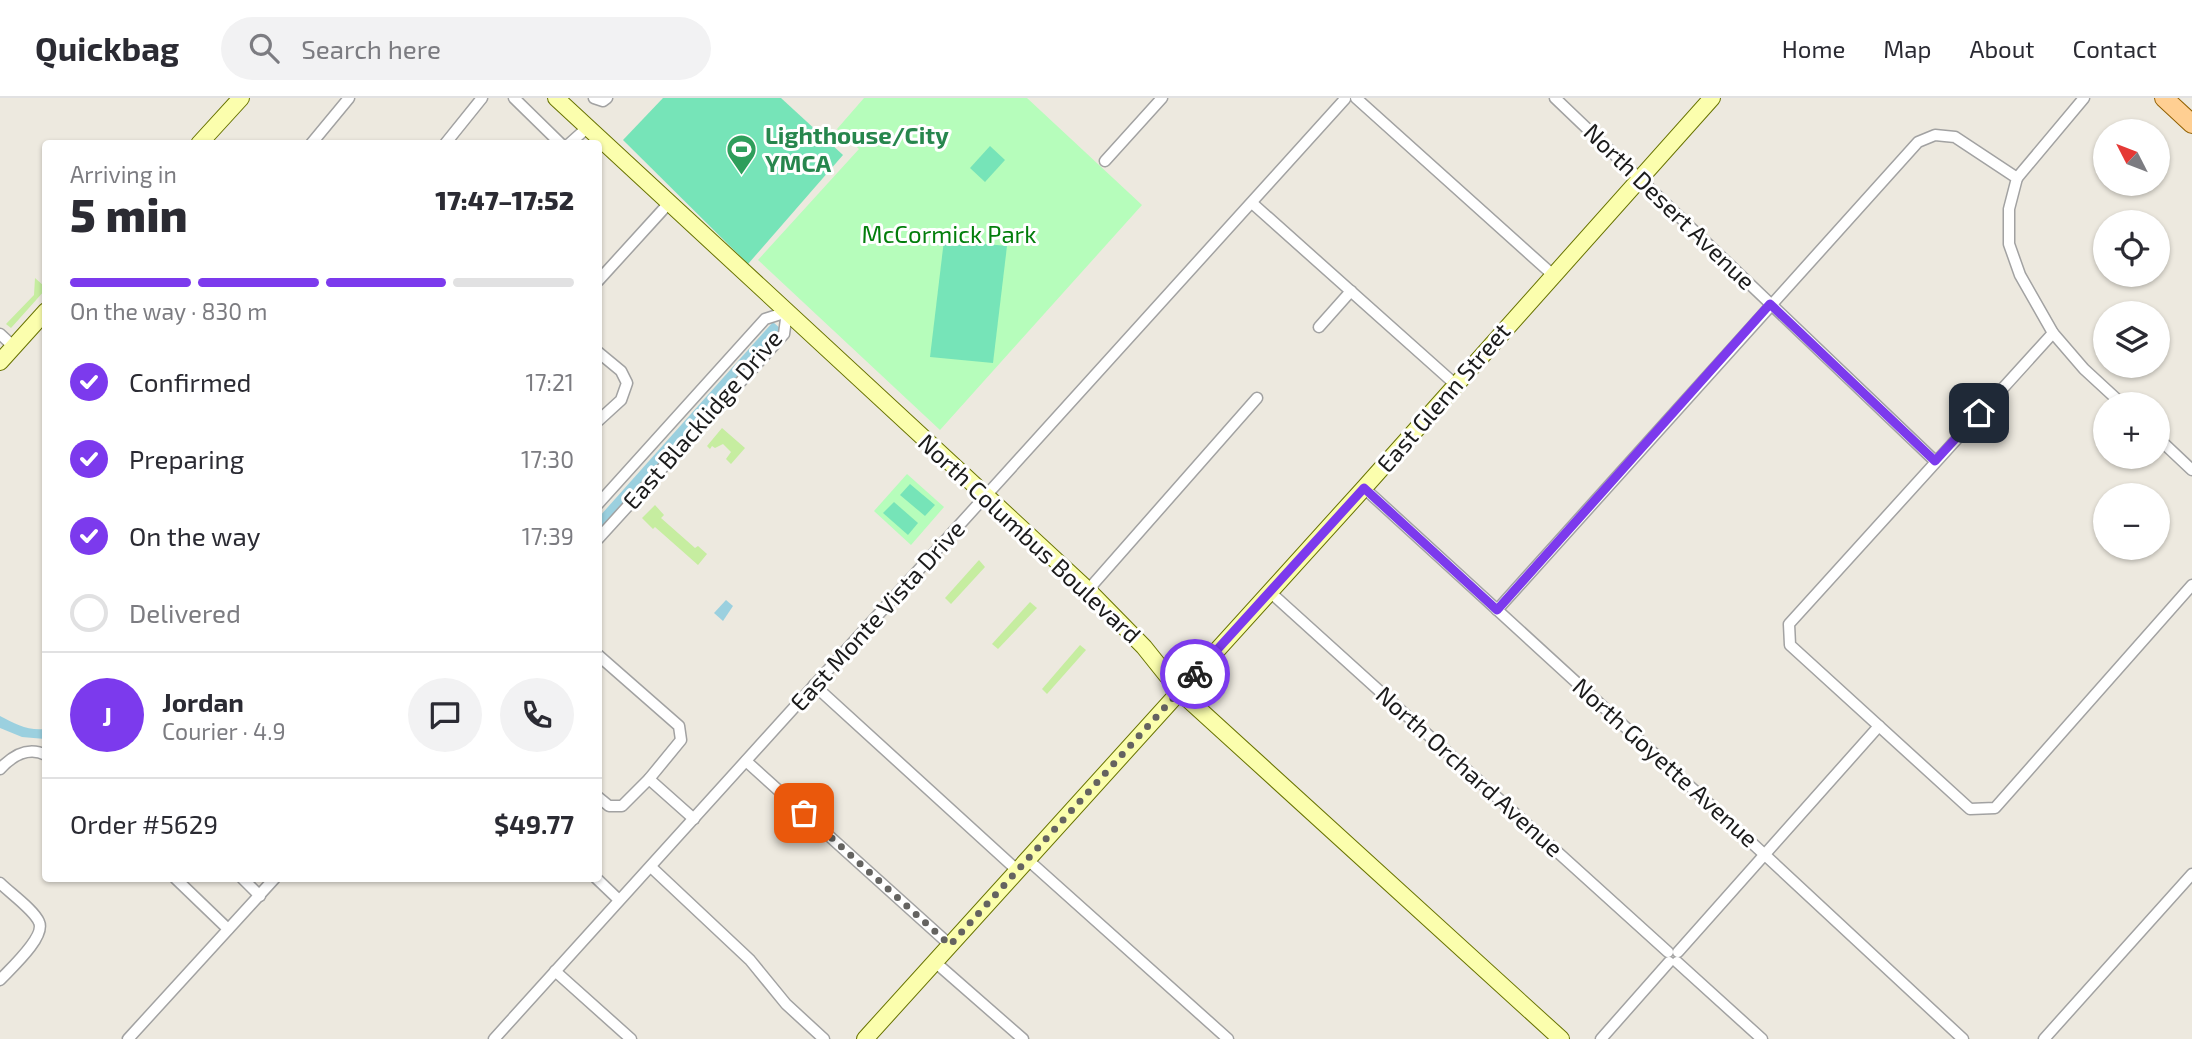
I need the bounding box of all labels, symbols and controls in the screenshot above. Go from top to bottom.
search box [221,17,711,80]
text: Quickbag [35,28,179,68]
icon: search [245,29,283,67]
text: Search here [301,33,441,64]
text: Home [1782,34,1845,63]
text: Map [1883,34,1931,63]
text: About [1969,34,2035,63]
text: Contact [2073,34,2157,63]
street label: North Desert Avenue [1579,117,1762,295]
north arrow [2093,119,2170,196]
map controls [2093,119,2170,560]
place label: Lighthouse/City YMCA [765,120,949,177]
sports icon: Lighthouse/City YMCA [725,133,759,177]
text: Arriving in [70,160,177,188]
text: 17:47–17:52 [435,184,574,215]
text: 5 min [70,186,188,241]
button: locate [2093,210,2170,287]
park label: McCormick Park [862,219,1036,248]
text: On the way · 830 m [70,297,267,325]
button: layers [2093,301,2170,378]
street label: East Glenn Street [1370,316,1516,478]
street label: East Blacklidge Drive [616,324,788,514]
icon: check [70,363,108,401]
text: Confirmed [129,366,252,397]
text: 17:21 [526,368,574,396]
pin [1949,383,2009,443]
button: + [2093,392,2170,469]
icon: home [1960,394,1998,432]
street label: North Columbus Boulevard [913,427,1147,649]
icon: check [70,440,108,478]
text: Preparing [129,443,244,474]
text: 17:30 [521,445,574,473]
button: − [2093,483,2170,560]
street label: East Monte Vista Drive [784,514,970,716]
icon: check [70,517,108,555]
text: On the way [129,520,260,551]
text: 17:39 [522,522,574,550]
text: Delivered [129,597,241,628]
courier [1160,639,1230,709]
icon: bike [1176,655,1214,693]
street label: North Goyette Avenue [1567,671,1765,853]
button: chat [408,678,482,752]
button: phone [500,678,574,752]
street label: North Orchard Avenue [1371,679,1569,862]
text: Jordan [162,686,244,717]
text: J [102,700,112,731]
text: Courier · 4.9 [162,717,286,745]
pin [774,783,834,843]
icon: bag [785,794,823,832]
text: Order #5629 [70,808,218,839]
text: $49.77 [494,808,574,839]

